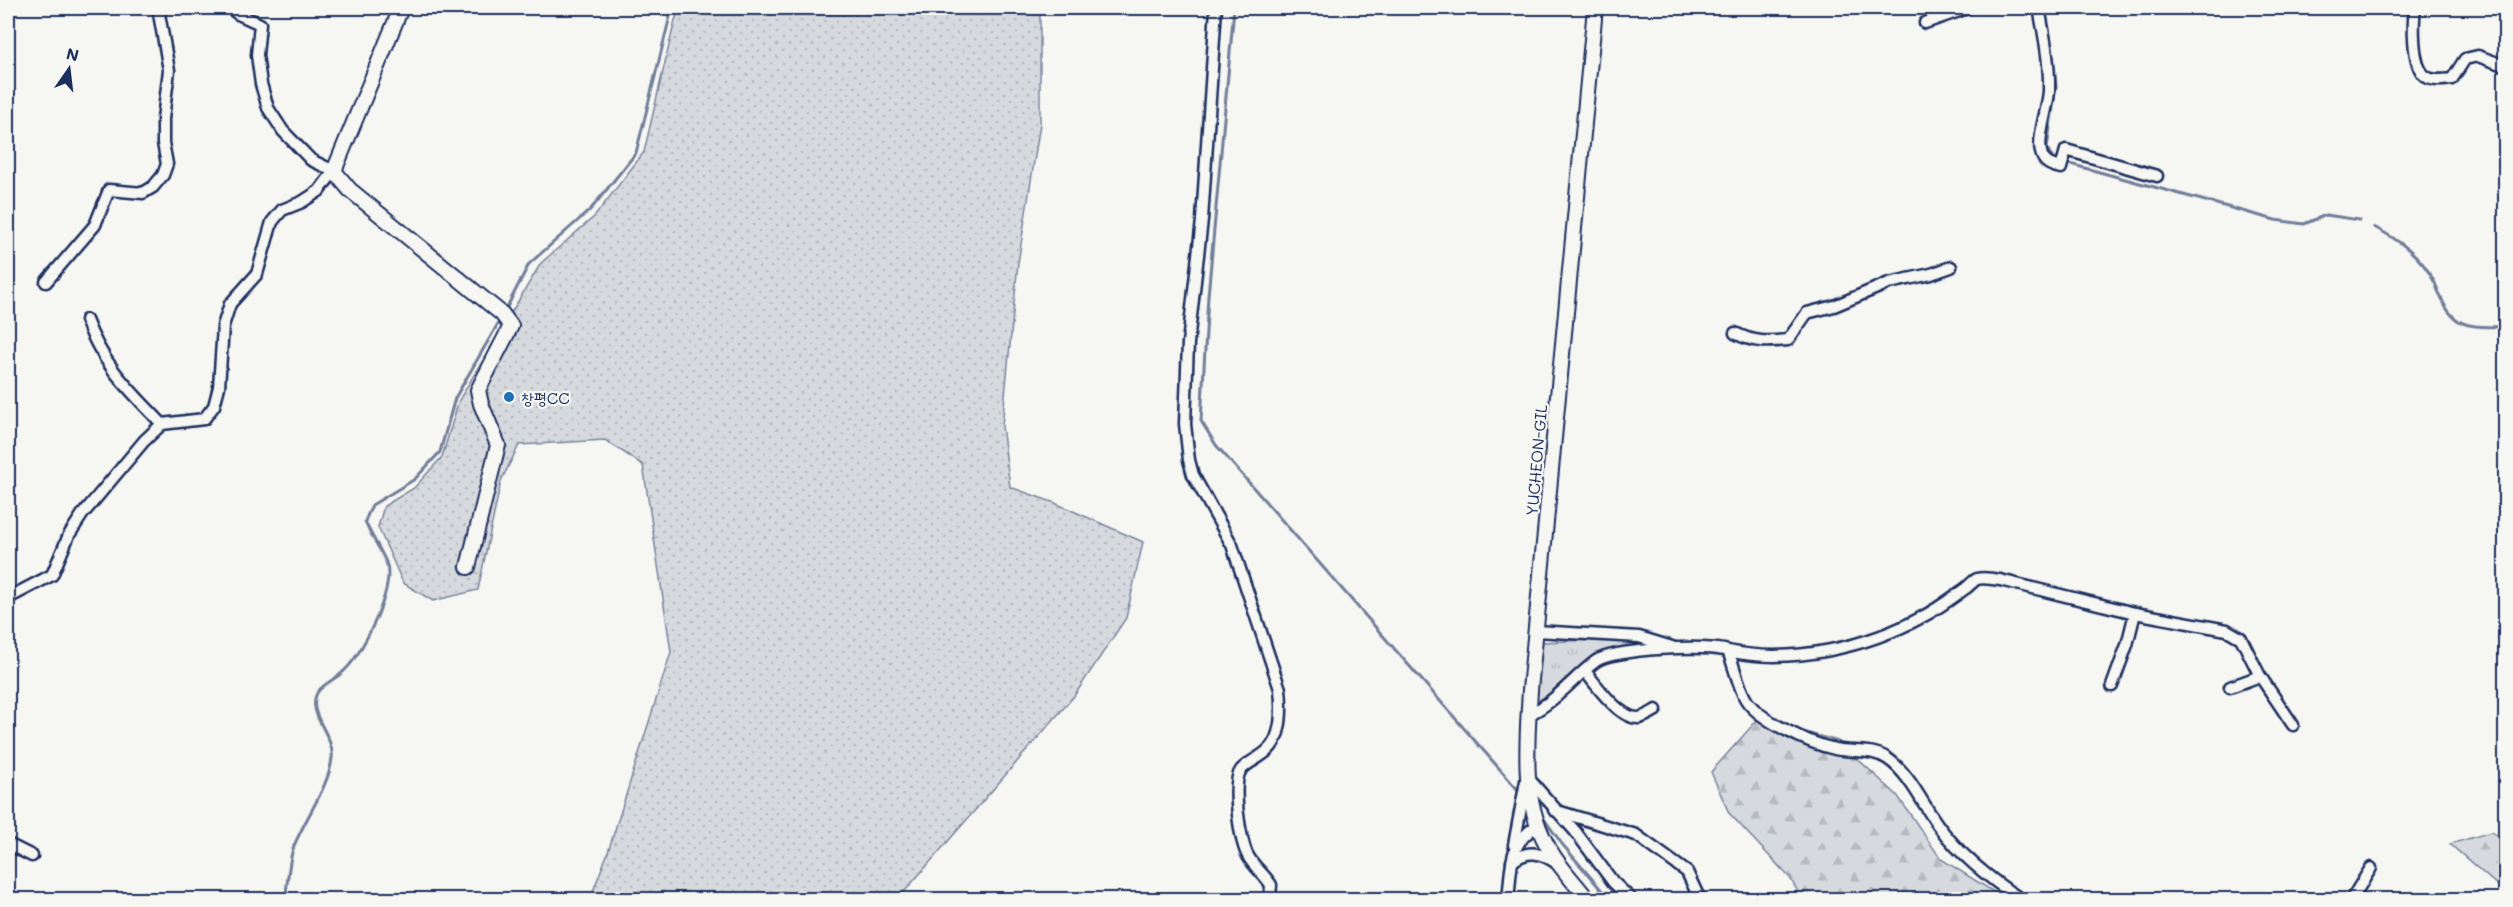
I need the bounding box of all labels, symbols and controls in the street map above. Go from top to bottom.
north arrow [39,39,99,99]
text: N [64,42,81,66]
place label: 창평CC [521,387,570,408]
marker: 창평CC [502,390,516,404]
street label: YUCHEON-GIL [1521,403,1551,517]

